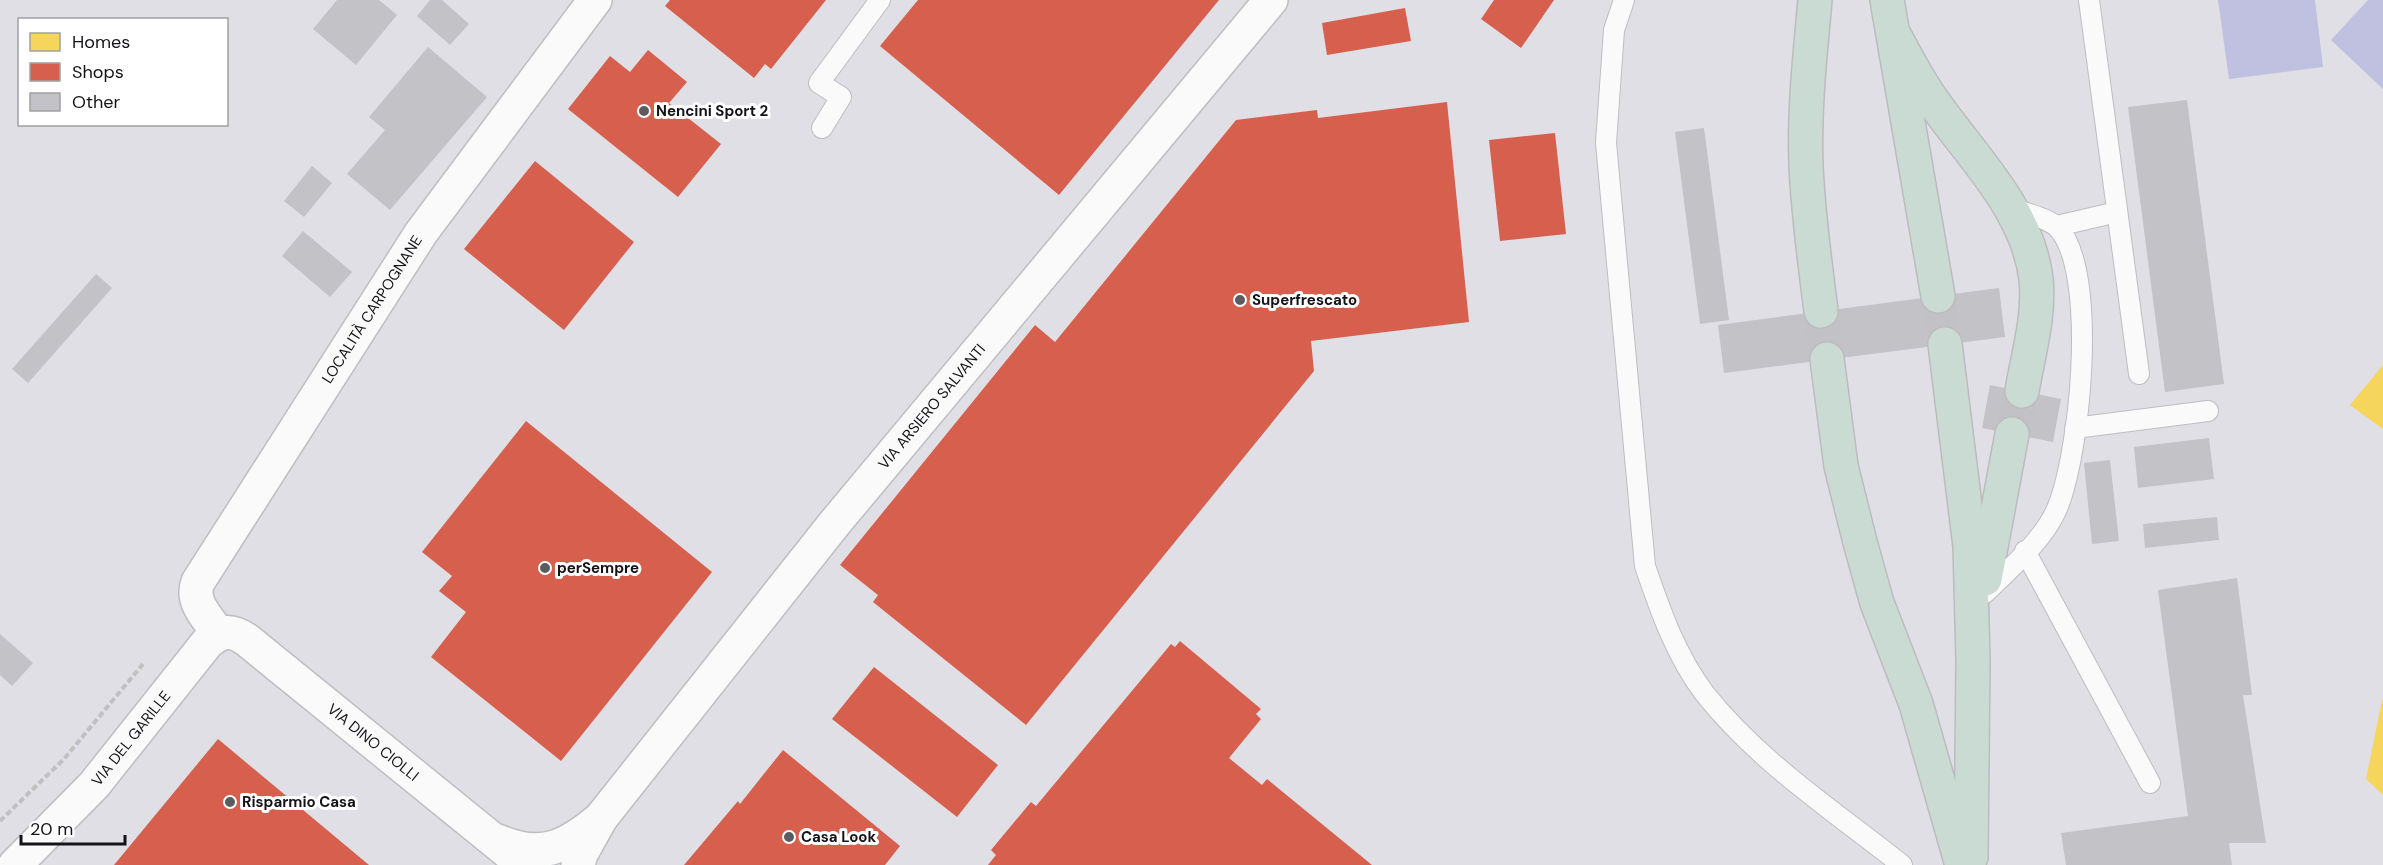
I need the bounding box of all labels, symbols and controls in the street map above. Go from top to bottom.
legend [18,18,228,126]
text: Homes [72,30,130,54]
text: Shops [72,60,124,84]
text: Other [72,90,121,114]
place label: Nencini Sport 2 [656,101,769,121]
marker: Nencini Sport 2 [637,104,651,118]
street label: LOCALITÀ CARPOGNANE [317,232,427,387]
place label: Superfrescato [1252,290,1357,310]
marker: Superfrescato [1233,293,1247,307]
street label: VIA ARSIERO SALVANTI [874,340,990,473]
place label: perSempre [557,558,639,578]
marker: perSempre [538,561,552,575]
street label: VIA DEL GARILLE [87,687,175,790]
street label: VIA DINO CIOLLI [323,699,423,786]
place label: Risparmio Casa [242,792,356,812]
marker: Risparmio Casa [223,795,237,809]
scale bar [21,808,124,846]
text: 20 m [30,817,73,841]
place label: Casa Look [801,827,876,847]
marker: Casa Look [782,830,796,844]

